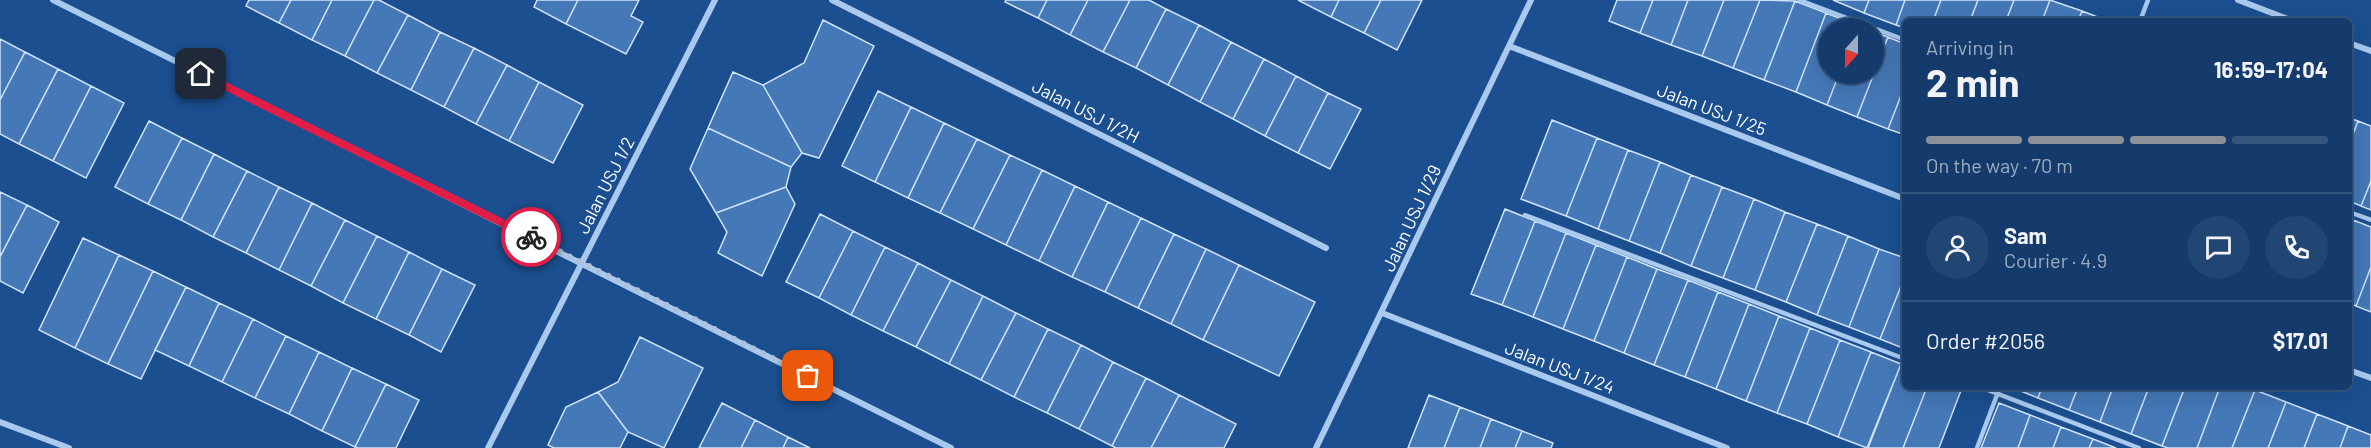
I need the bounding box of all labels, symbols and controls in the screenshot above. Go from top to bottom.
north arrow [1818,18,1884,84]
map controls [1818,18,1884,84]
text: Arriving in [1926,35,2014,59]
pin [175,48,226,99]
text: 16:59–17:04 [2214,56,2328,82]
icon: home [184,57,217,90]
text: 2 min [1926,58,2019,105]
street label: Jalan USJ 1/2H [1029,75,1143,147]
street label: Jalan USJ 1/25 [1654,78,1770,140]
street label: Jalan USJ 1/2 [571,133,639,237]
text: On the way · 70 m [1926,153,2073,177]
street label: Jalan USJ 1/29 [1377,161,1445,275]
courier [501,207,561,267]
button: person [1926,216,1989,279]
button: chat [2187,216,2250,279]
button: phone [2265,216,2328,279]
icon: bike [515,221,548,254]
text: Sam [2004,222,2047,248]
text: Courier · 4.9 [2004,248,2107,272]
text: Order #2056 [1926,327,2045,353]
text: $17.01 [2273,327,2328,353]
street label: Jalan USJ 1/24 [1502,336,1618,398]
pin [782,350,833,401]
icon: bag [791,359,824,392]

